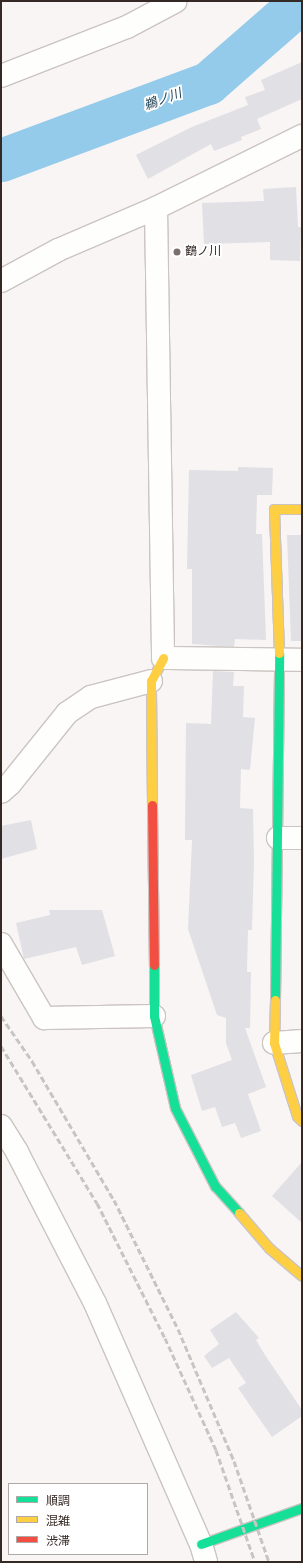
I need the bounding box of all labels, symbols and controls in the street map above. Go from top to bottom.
water label: 鵜ノ川 [142,86,184,114]
place label: 鶴ノ川 [185,245,221,259]
marker: 鶴ノ川 [172,247,182,257]
legend [8,1483,148,1555]
text: 順調 [46,1494,70,1508]
text: 混雑 [46,1514,70,1528]
text: 渋滞 [46,1534,70,1548]

